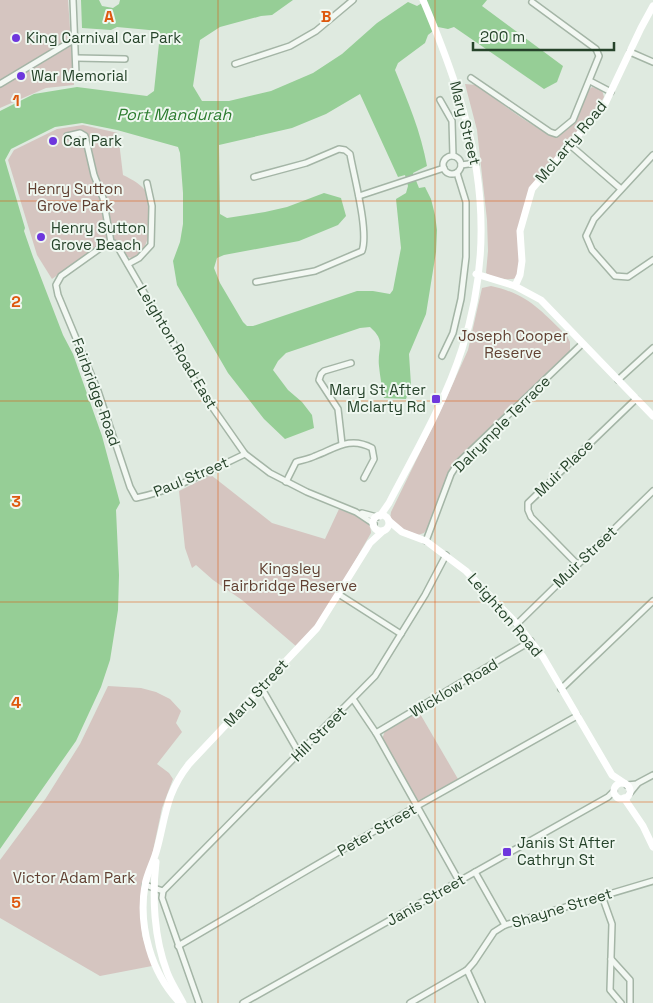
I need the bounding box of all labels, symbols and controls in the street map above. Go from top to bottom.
text: A [104,6,114,27]
text: B [321,6,331,27]
scale bar [473,20,614,52]
text: 200 m [480,27,525,46]
place label: King Carnival Car Park [26,28,181,47]
marker: King Carnival Car Park [10,32,22,44]
place label: War Memorial [31,66,128,85]
marker: War Memorial [15,70,27,82]
street label: Mary Street [446,79,485,167]
text: 1 [12,90,20,111]
street label: McLarty Road [531,97,610,187]
water label: Port Mandurah [117,104,232,125]
place label: Car Park [63,131,122,150]
marker: Car Park [47,135,59,147]
park label: Henry Sutton Grove Park [27,179,123,215]
place label: Henry Sutton Grove Beach [51,218,146,254]
marker: Henry Sutton Grove Beach [35,231,47,243]
street label: Leighton Road East [133,282,222,412]
text: 2 [11,291,21,312]
park label: Joseph Cooper Reserve [458,326,568,362]
street label: Fairbridge Road [68,335,125,449]
street label: Dalrymple Terrace [449,371,554,476]
place label: Mary St After Mclarty Rd [329,380,426,416]
marker: Mary St After Mclarty Rd [430,393,442,405]
street label: Muir Place [530,435,597,500]
street label: Paul Street [150,452,231,501]
text: 3 [11,491,21,512]
street label: Muir Street [549,522,621,592]
park label: Kingsley Fairbridge Reserve [223,559,357,595]
street label: Leighton Road [464,569,547,661]
street label: Wicklow Road [406,654,501,721]
street label: Mary Street [219,655,292,731]
text: 4 [11,692,21,713]
street label: Hill Street [287,702,350,765]
street label: Peter Street [334,799,420,860]
place label: Janis St After Cathryn St [517,833,616,869]
marker: Janis St After Cathryn St [501,846,513,858]
park label: Victor Adam Park [13,868,135,887]
street label: Janis Street [383,869,469,930]
street label: Shayne Street [509,883,614,932]
text: 5 [11,892,21,913]

